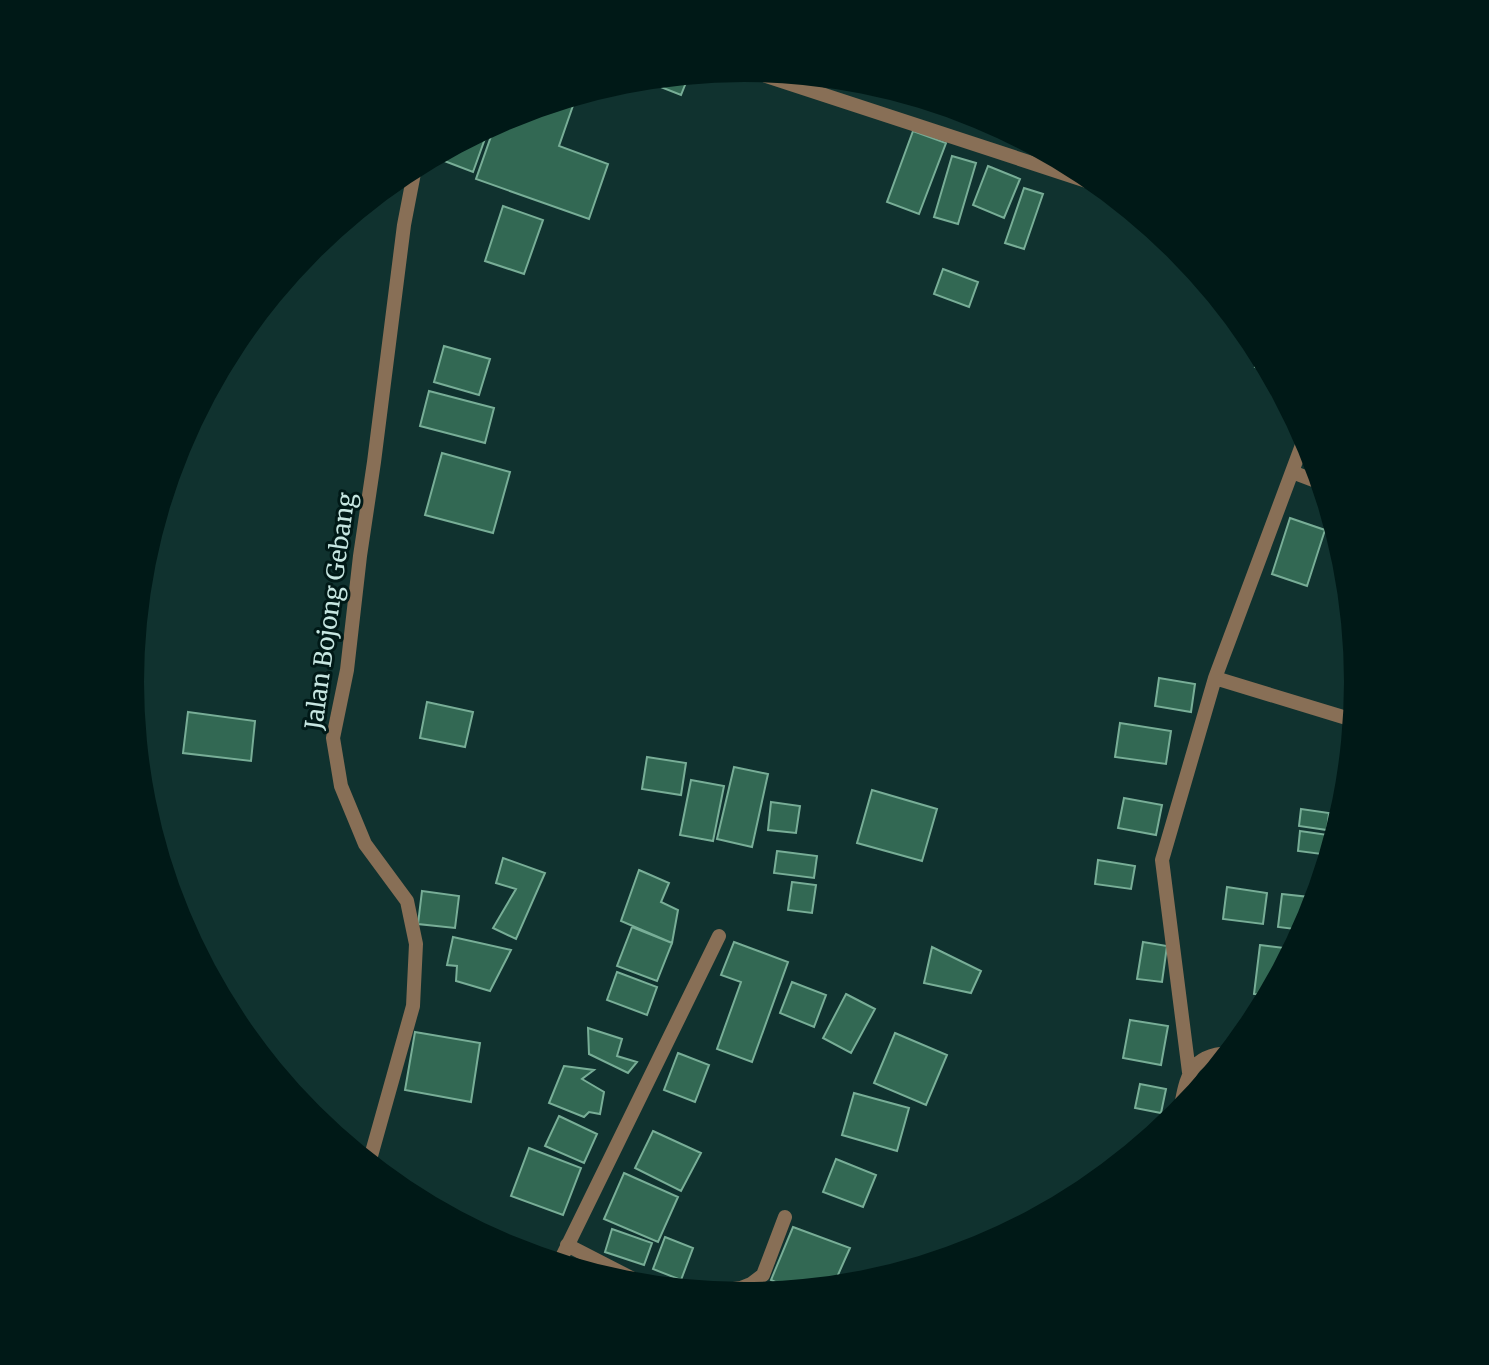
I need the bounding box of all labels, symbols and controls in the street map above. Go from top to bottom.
street label: Jalan Bojong Gebang [298,490,362,732]

